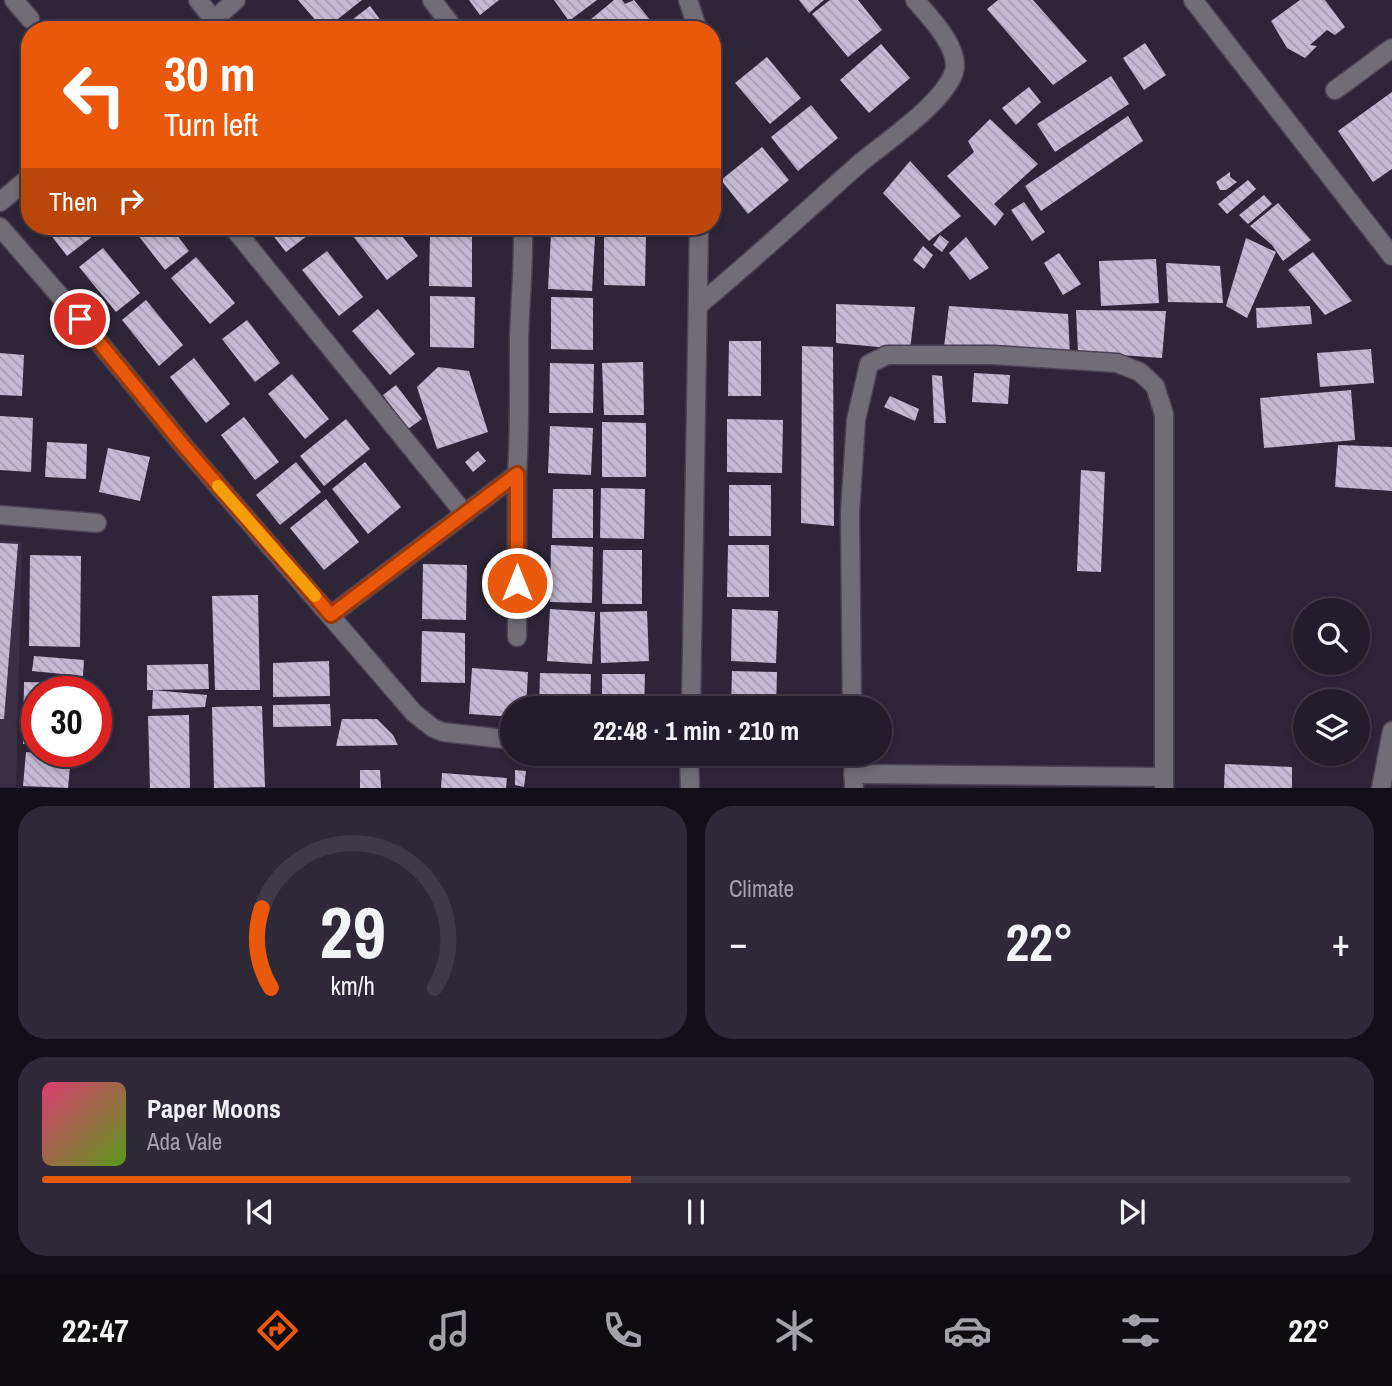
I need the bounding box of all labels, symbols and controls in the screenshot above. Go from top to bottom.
text: 30 m [164,40,256,106]
icon: left [49,49,140,140]
text: Turn left [164,103,258,146]
icon: right [112,182,150,220]
text: Then [49,184,98,219]
pin [50,289,110,349]
icon: arrive [61,300,99,338]
position arrow [480,546,554,620]
map controls [1293,598,1370,766]
button: search [1293,598,1370,675]
speed limit sign: 30 [21,676,112,767]
button: layers [1293,689,1370,766]
text: 22:48 · 1 min · 210 m [593,713,799,748]
text: Climate [729,873,794,904]
text: 29 [319,884,386,982]
text: 22° [1005,907,1074,977]
text: − [729,917,747,968]
text: + [1332,917,1350,968]
text: km/h [330,969,375,1003]
text: Paper Moons [147,1091,281,1126]
text: Ada Vale [147,1126,222,1157]
icon: previous [241,1193,279,1231]
icon: pause [677,1193,715,1231]
icon: next [1113,1193,1151,1231]
icon: directions [253,1306,302,1355]
icon: music [425,1306,474,1355]
icon: phone [598,1306,647,1355]
icon: climate [770,1306,819,1355]
icon: car [943,1306,992,1355]
icon: filters [1116,1306,1165,1355]
text: 22:47 [62,1309,129,1352]
text: 22° [1288,1309,1330,1352]

